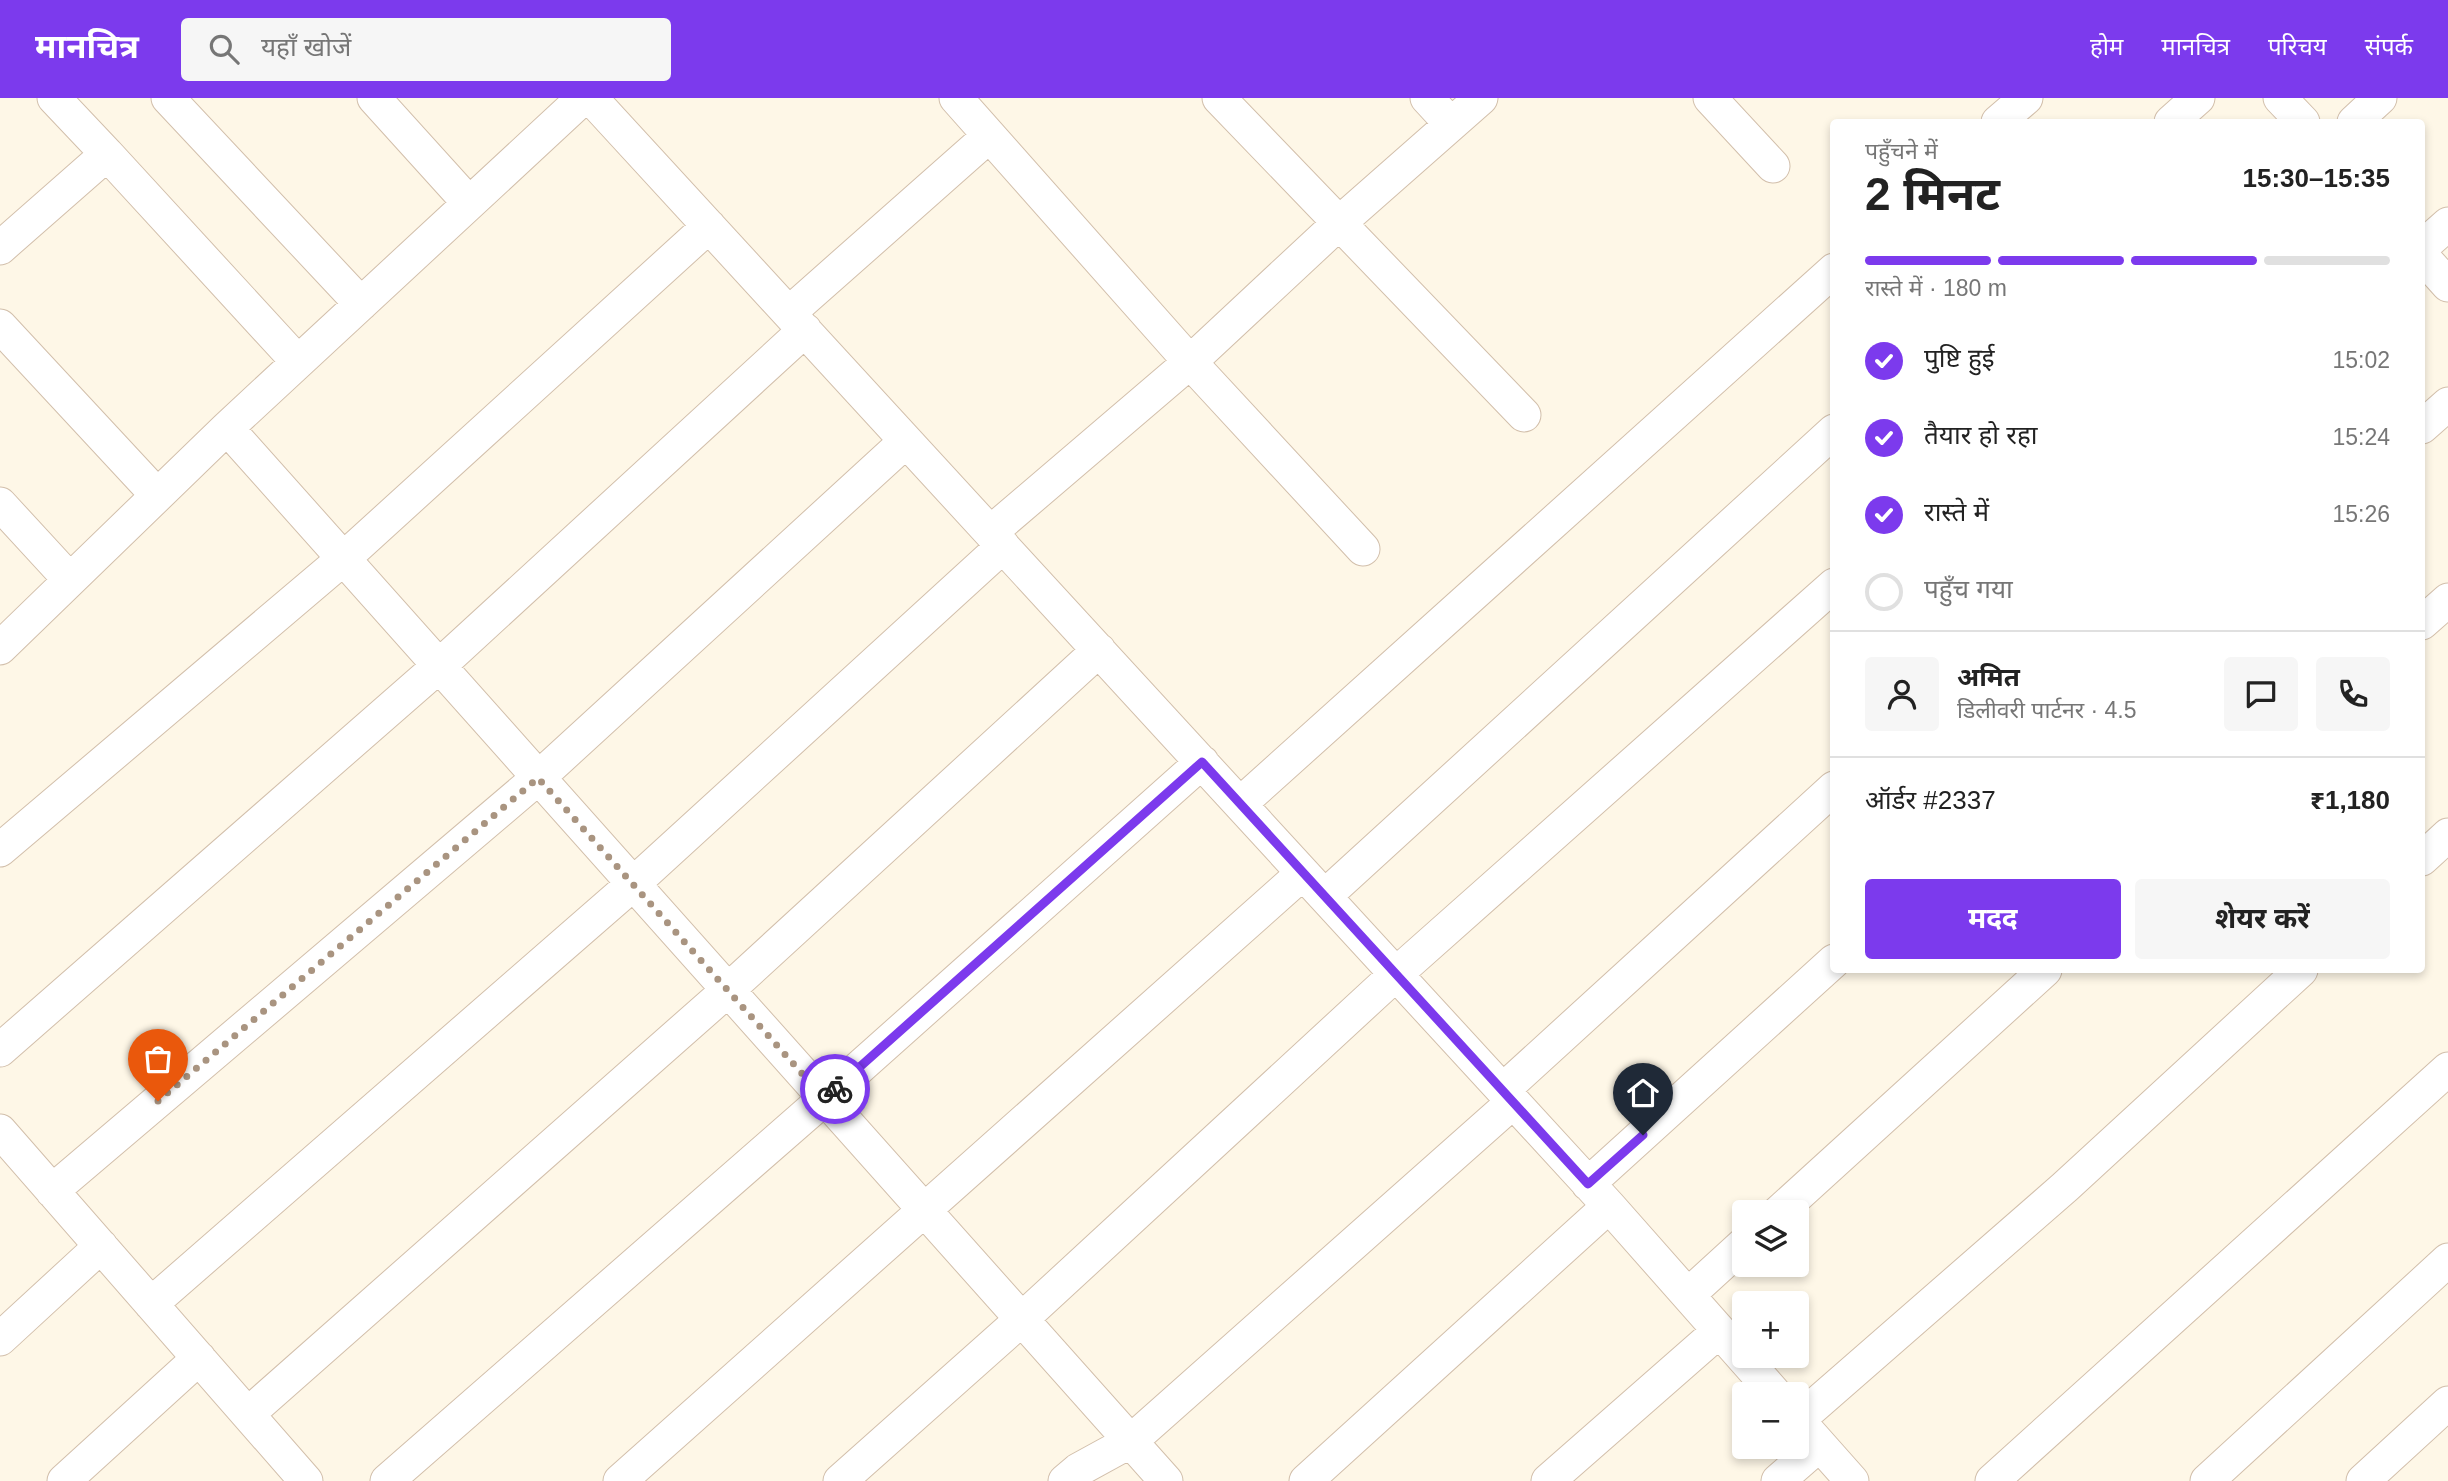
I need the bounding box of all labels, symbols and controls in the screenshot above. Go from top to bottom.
search box [181,18,671,81]
text: मानचित्र [35,28,139,65]
icon: search [205,30,243,68]
text: यहाँ खोजें [261,32,351,62]
text: होम [2090,33,2123,60]
text: मानचित्र [2161,33,2230,60]
text: परिचय [2268,33,2327,60]
text: संपर्क [2365,33,2413,60]
text: पहुँचने में [1865,138,1938,164]
text: 15:30–15:35 [2243,163,2390,193]
text: 2 मिनट [1865,168,2000,220]
text: रास्ते में · 180 m [1865,275,2007,301]
icon: check [1865,342,1903,380]
text: पुष्टि हुई [1924,343,1994,373]
text: 15:02 [2332,347,2390,373]
icon: check [1865,419,1903,457]
text: तैयार हो रहा [1924,420,2037,450]
text: 15:24 [2332,424,2390,450]
icon: check [1865,496,1903,534]
text: रास्ते में [1924,497,1989,527]
text: 15:26 [2332,501,2390,527]
text: पहुँच गया [1924,574,2013,604]
button: person [1865,657,1939,731]
button: chat [2224,657,2298,731]
button: phone [2316,657,2390,731]
text: अमित [1957,662,2020,692]
text: डिलीवरी पार्टनर · 4.5 [1957,697,2137,723]
text: ऑर्डर #2337 [1865,785,1996,815]
text: ₹1,180 [2310,785,2390,815]
button: मदद [1865,879,2121,959]
button: शेयर करें [2135,879,2390,959]
pin [128,1029,188,1101]
icon: bag [139,1040,177,1078]
courier [800,1054,870,1124]
pin [1613,1063,1673,1135]
icon: bike [816,1070,854,1108]
icon: home [1624,1074,1662,1112]
map controls [1732,1200,1809,1459]
button: layers [1732,1200,1809,1277]
button: + [1732,1291,1809,1368]
button: − [1732,1382,1809,1459]

